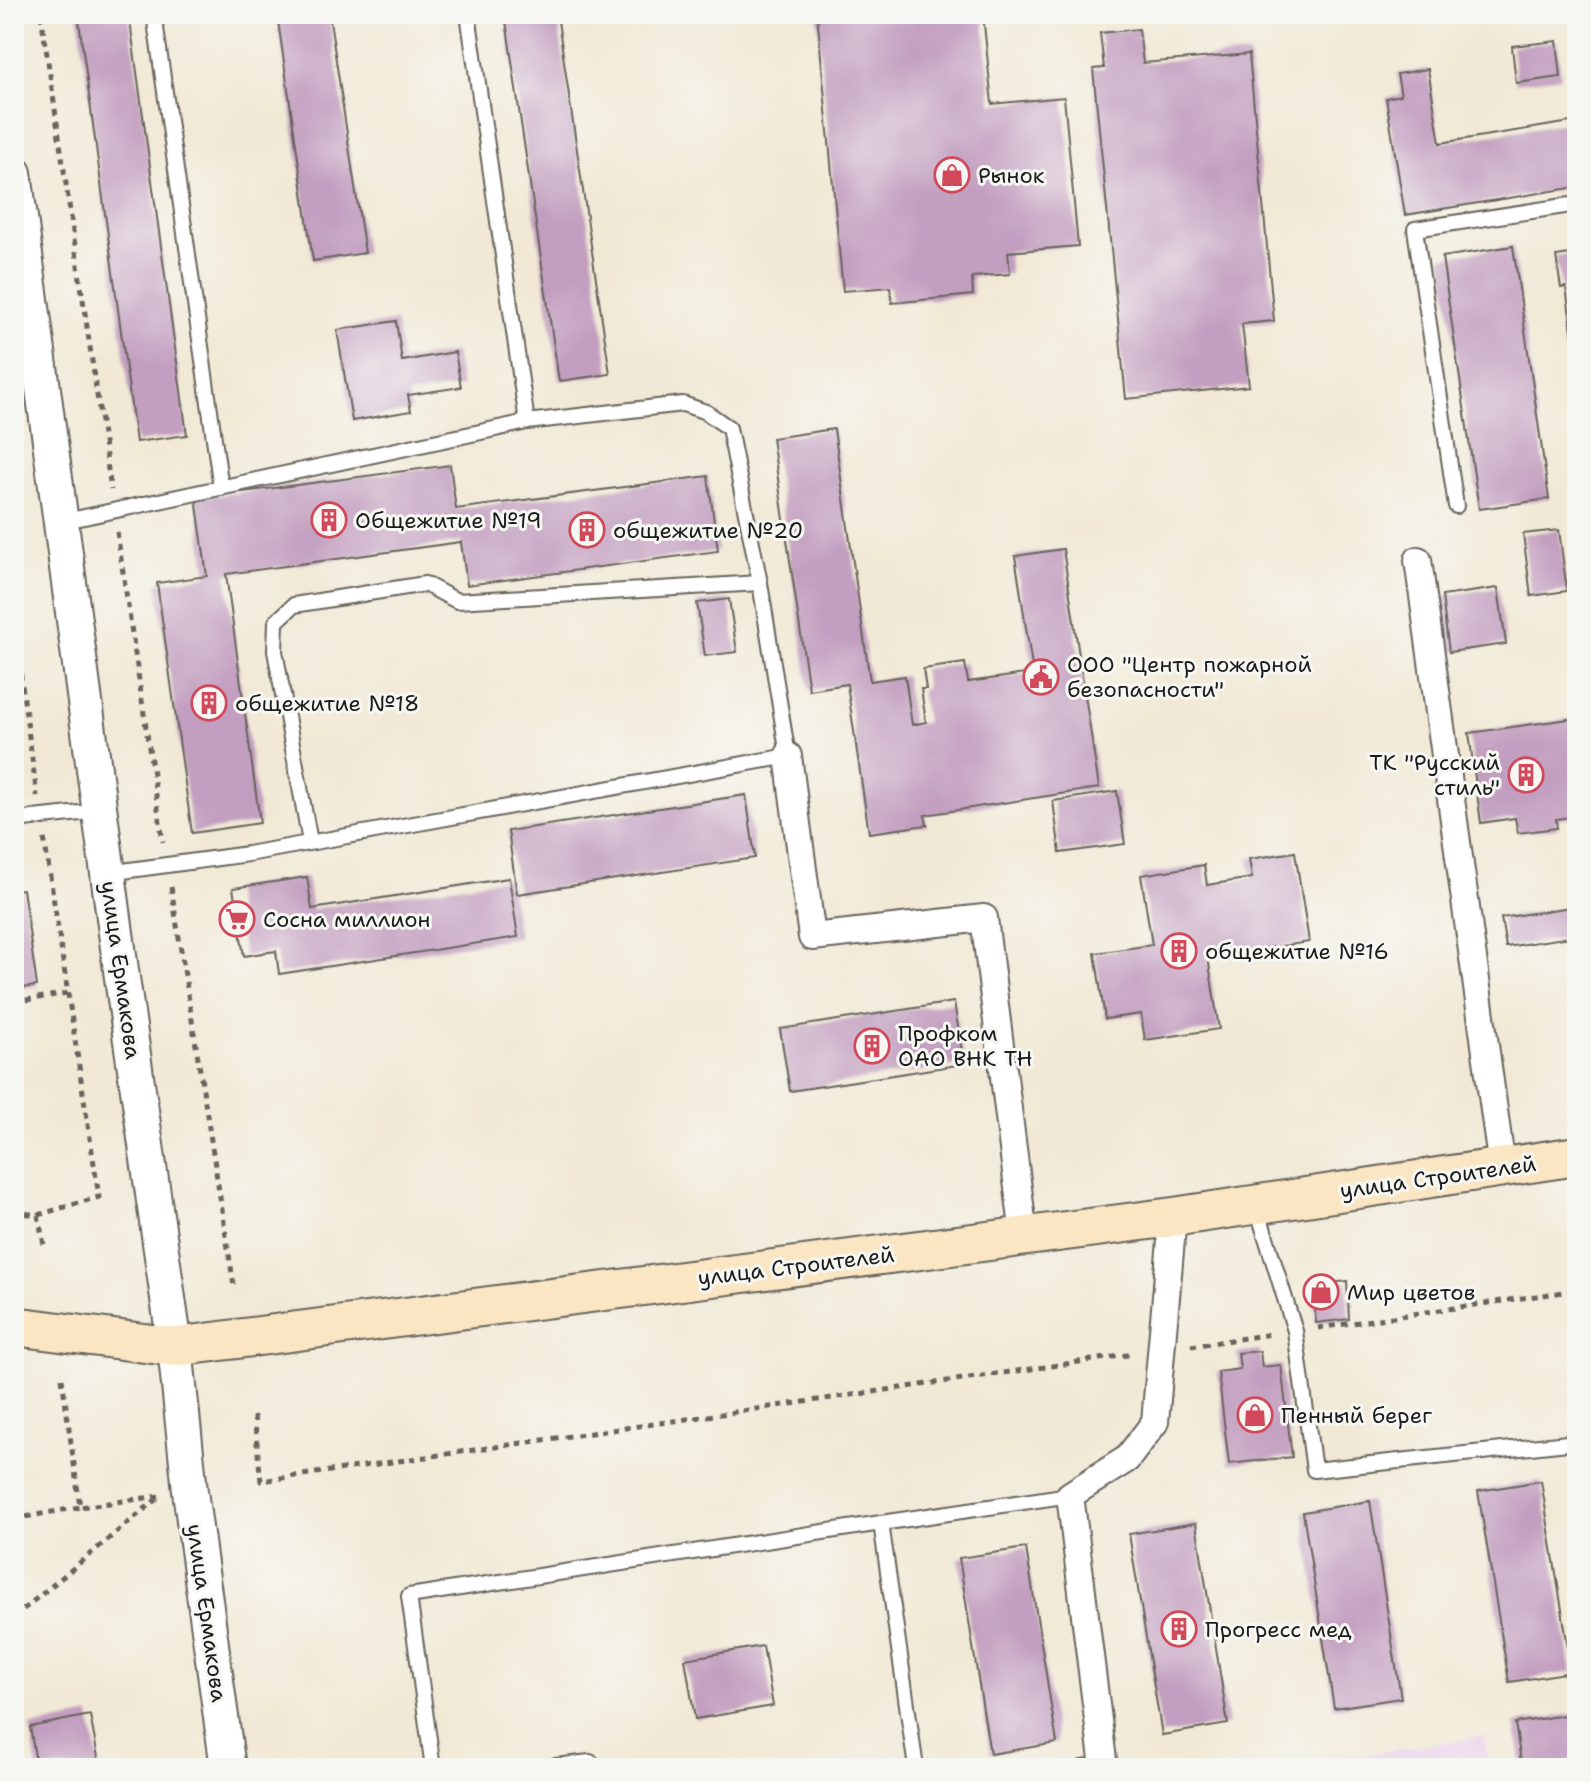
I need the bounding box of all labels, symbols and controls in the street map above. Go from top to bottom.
shop icon: Рынок [933,156,971,194]
place label: Рынок [978,161,1045,190]
building icon: Общежитие №19 [310,501,348,539]
place label: Общежитие №19 [355,506,542,535]
building icon: общежитие №20 [568,511,606,549]
place label: общежитие №20 [613,516,803,545]
place label: ООО "Центр пожарной безопасности" [1067,650,1312,704]
public building icon: ООО "Центр пожарной безопасности" [1022,658,1060,696]
building icon: общежитие №18 [190,684,228,722]
place label: общежитие №18 [235,689,419,718]
place label: ТК "Русский стиль" [1369,748,1500,802]
building icon: ТК "Русский стиль" [1507,756,1545,794]
street label: улица Ермакова [94,879,148,1061]
supermarket icon: Сосна миллион [218,900,256,938]
place label: Сосна миллион [263,905,431,934]
building icon: общежитие №16 [1160,932,1198,970]
place label: общежитие №16 [1205,937,1389,966]
place label: Профком ОАО ВНК ТН [898,1019,1033,1073]
building icon: Профком ОАО ВНК ТН [853,1027,891,1065]
street label: улица Строителей [1338,1149,1538,1205]
street label: улица Строителей [696,1240,896,1292]
shop icon: Мир цветов [1302,1273,1340,1311]
place label: Мир цветов [1347,1278,1475,1307]
shop icon: Пенный берег [1236,1396,1274,1434]
place label: Пенный берег [1281,1401,1432,1430]
street label: улица Ермакова [180,1522,234,1704]
building icon: Прогресс мед [1160,1610,1198,1648]
place label: Прогресс мед [1205,1615,1352,1644]

